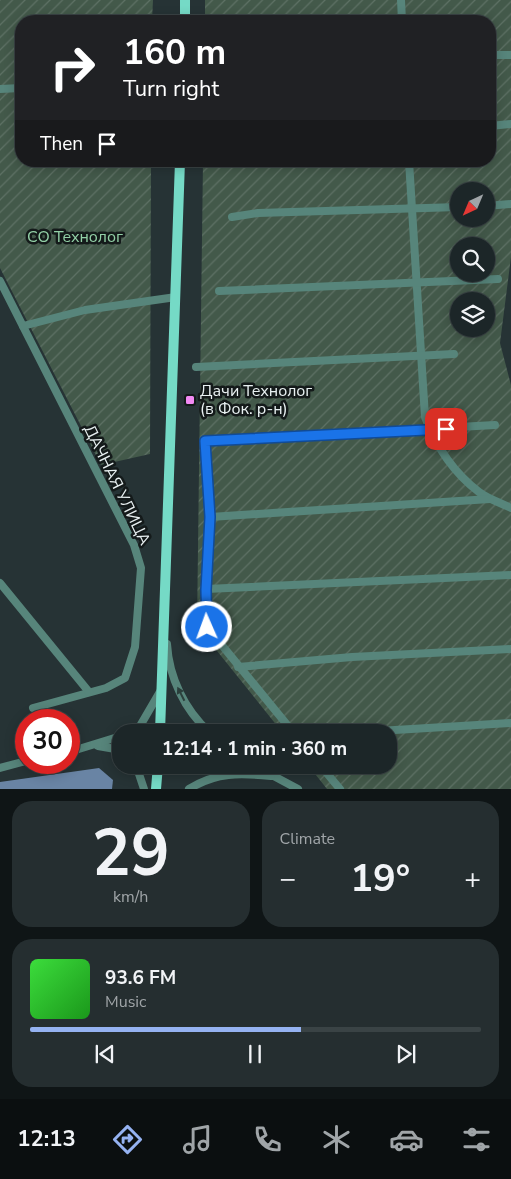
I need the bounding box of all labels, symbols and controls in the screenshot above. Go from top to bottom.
text: 160 m [123,29,226,76]
icon: right [40,35,105,100]
text: Turn right [123,74,219,104]
icon: arrive [93,130,121,158]
text: Then [40,131,83,157]
north arrow [450,182,495,228]
map controls [450,182,495,337]
park label: СО Технолог [27,226,123,248]
button: search [450,237,495,282]
button: layers [450,292,495,337]
place label: Дачи Технолог (в Фок. р-н) [200,380,312,420]
marker: Дачи Технолог (в Фок. р-н) [184,394,196,406]
pin [425,408,467,450]
icon: arrive [432,415,460,443]
street label: ДАЧНАЯ УЛИЦА [78,421,156,549]
position arrow [180,600,232,652]
one-way arrow [177,686,185,701]
speed limit sign: 30 [15,709,80,774]
text: 12:14 · 1 min · 360 m [162,736,347,762]
text: 29 [92,809,170,898]
text: Climate [280,828,335,850]
text: 19° [350,853,410,904]
text: − [280,860,296,898]
text: + [464,860,481,898]
text: km/h [113,886,148,908]
text: 93.6 FM [105,965,176,991]
text: Music [105,991,146,1013]
icon: previous [91,1040,119,1068]
icon: pause [241,1040,269,1068]
icon: next [392,1040,420,1068]
icon: directions [110,1122,145,1157]
icon: music [180,1122,215,1157]
icon: phone [250,1122,285,1157]
icon: climate [319,1122,354,1157]
icon: car [389,1122,424,1157]
icon: filters [459,1122,494,1157]
text: 12:13 [17,1124,76,1154]

